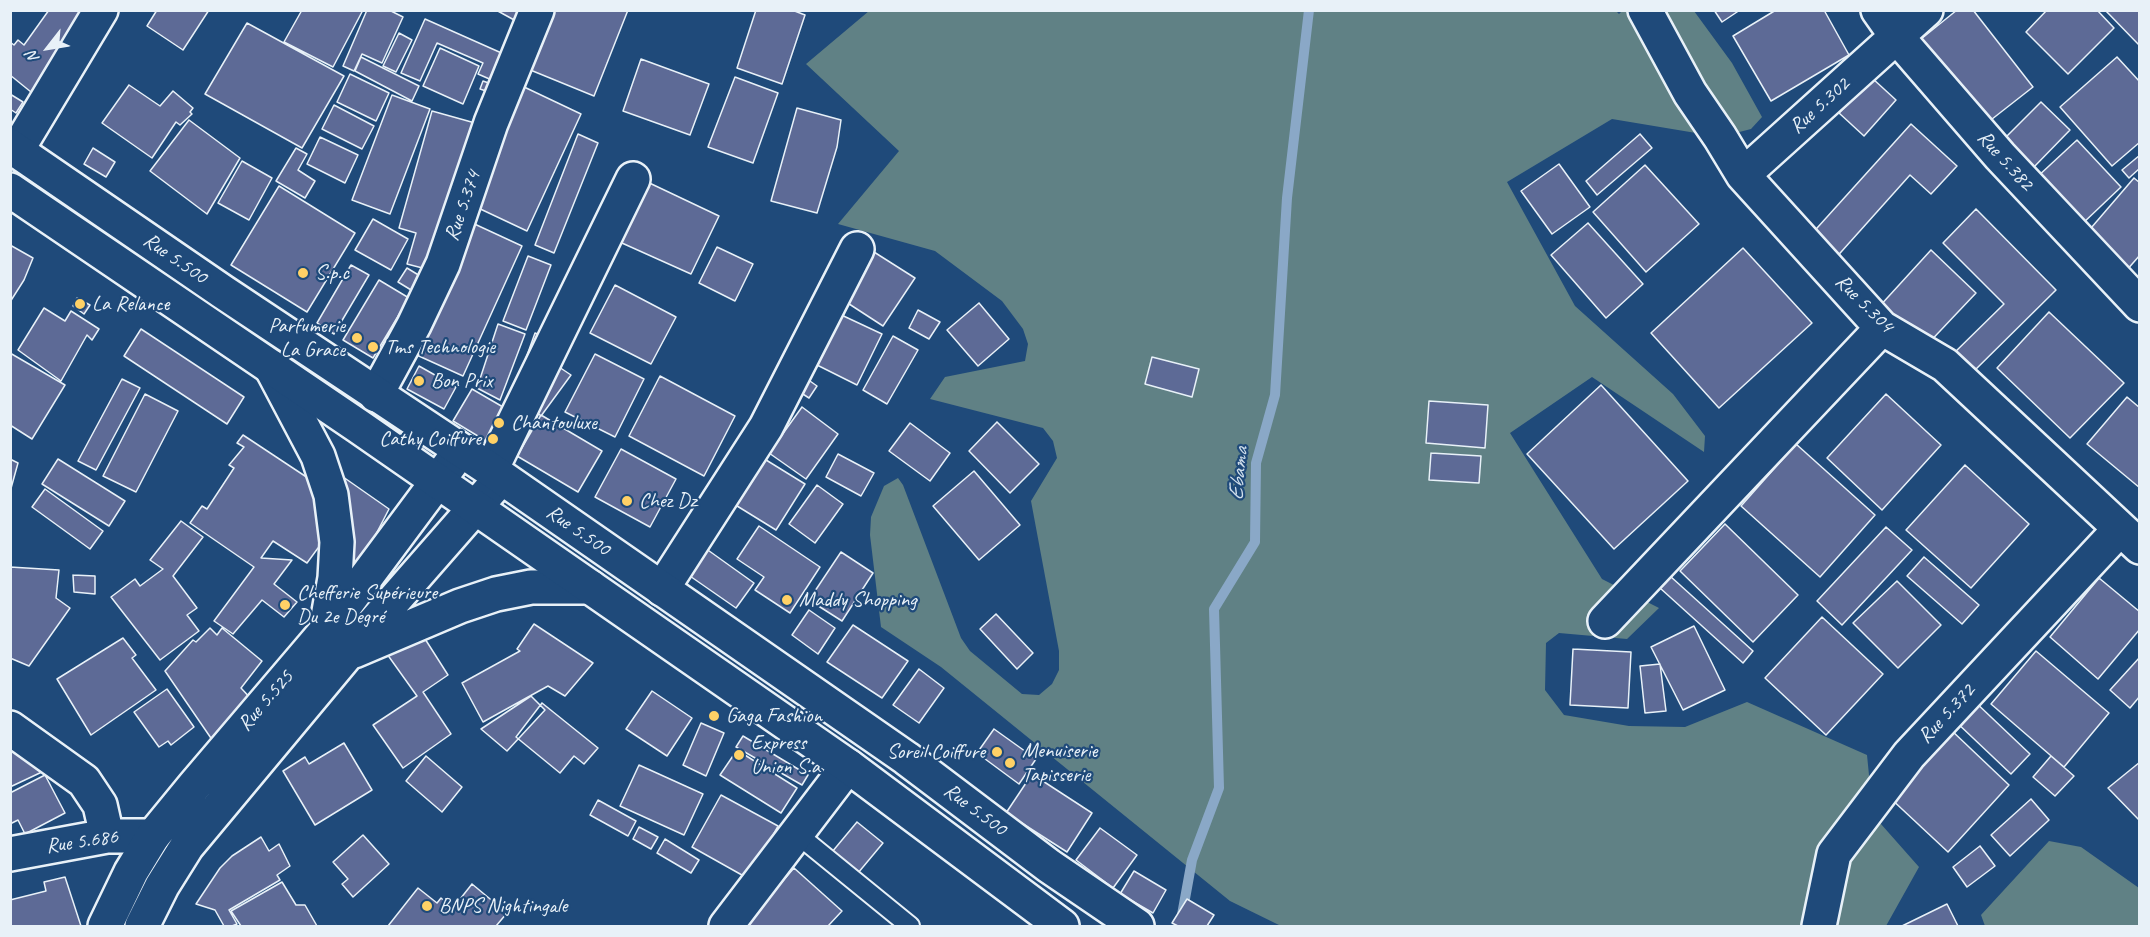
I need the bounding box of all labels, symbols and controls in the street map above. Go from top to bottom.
north arrow [18,18,78,78]
text: N [21,48,44,67]
street label: Rue 5.302 [1785,72,1855,140]
street label: Rue 5.382 [1971,126,2039,196]
street label: Rue 5.374 [439,168,487,244]
street label: Rue 5.500 [138,228,212,290]
place label: S.p.c [315,260,349,286]
marker: S.p.c [296,266,310,280]
street label: Rue 5.304 [1830,270,1898,338]
place label: La Relance [92,291,169,317]
marker: La Relance [73,297,87,311]
place label: Parfumerie La Grace [268,313,345,363]
marker: Parfumerie La Grace [350,331,364,345]
place label: Tms Technologie [385,334,495,360]
marker: Tms Technologie [366,340,380,354]
place label: Bon Prix [431,368,492,394]
marker: Bon Prix [412,374,426,388]
place label: Chantouluxe [511,410,597,436]
marker: Chantouluxe [492,416,506,430]
place label: Cathy Coiffure [379,426,481,452]
marker: Cathy Coiffure [486,432,500,446]
water label: Ebama [1223,446,1255,502]
place label: Chez Dz [639,488,697,514]
marker: Chez Dz [620,494,634,508]
street label: Rue 5.500 [541,500,615,562]
place label: Chefferie Supérieure Du 2e Degré [297,580,437,630]
place label: Maddy Shopping [799,587,917,613]
marker: Maddy Shopping [780,593,794,607]
marker: Chefferie Supérieure Du 2e Degré [278,598,292,612]
street label: Rue 5.525 [233,665,299,737]
street label: Rue 5.372 [1913,679,1981,749]
place label: Gaga Fashion [726,703,822,729]
marker: Gaga Fashion [707,709,721,723]
place label: Express Union S.a [751,730,820,780]
place label: Menuiserie Tapisserie [1022,738,1097,788]
place label: Soreil Coiffure [887,739,985,765]
marker: Soreil Coiffure [990,745,1004,759]
marker: Express Union S.a [732,748,746,762]
marker: Menuiserie Tapisserie [1003,756,1017,770]
street label: Rue 5.500 [939,778,1011,842]
street label: Rue 5.686 [44,824,120,860]
place label: BNPS Nightingale [439,893,567,919]
marker: BNPS Nightingale [420,899,434,913]

